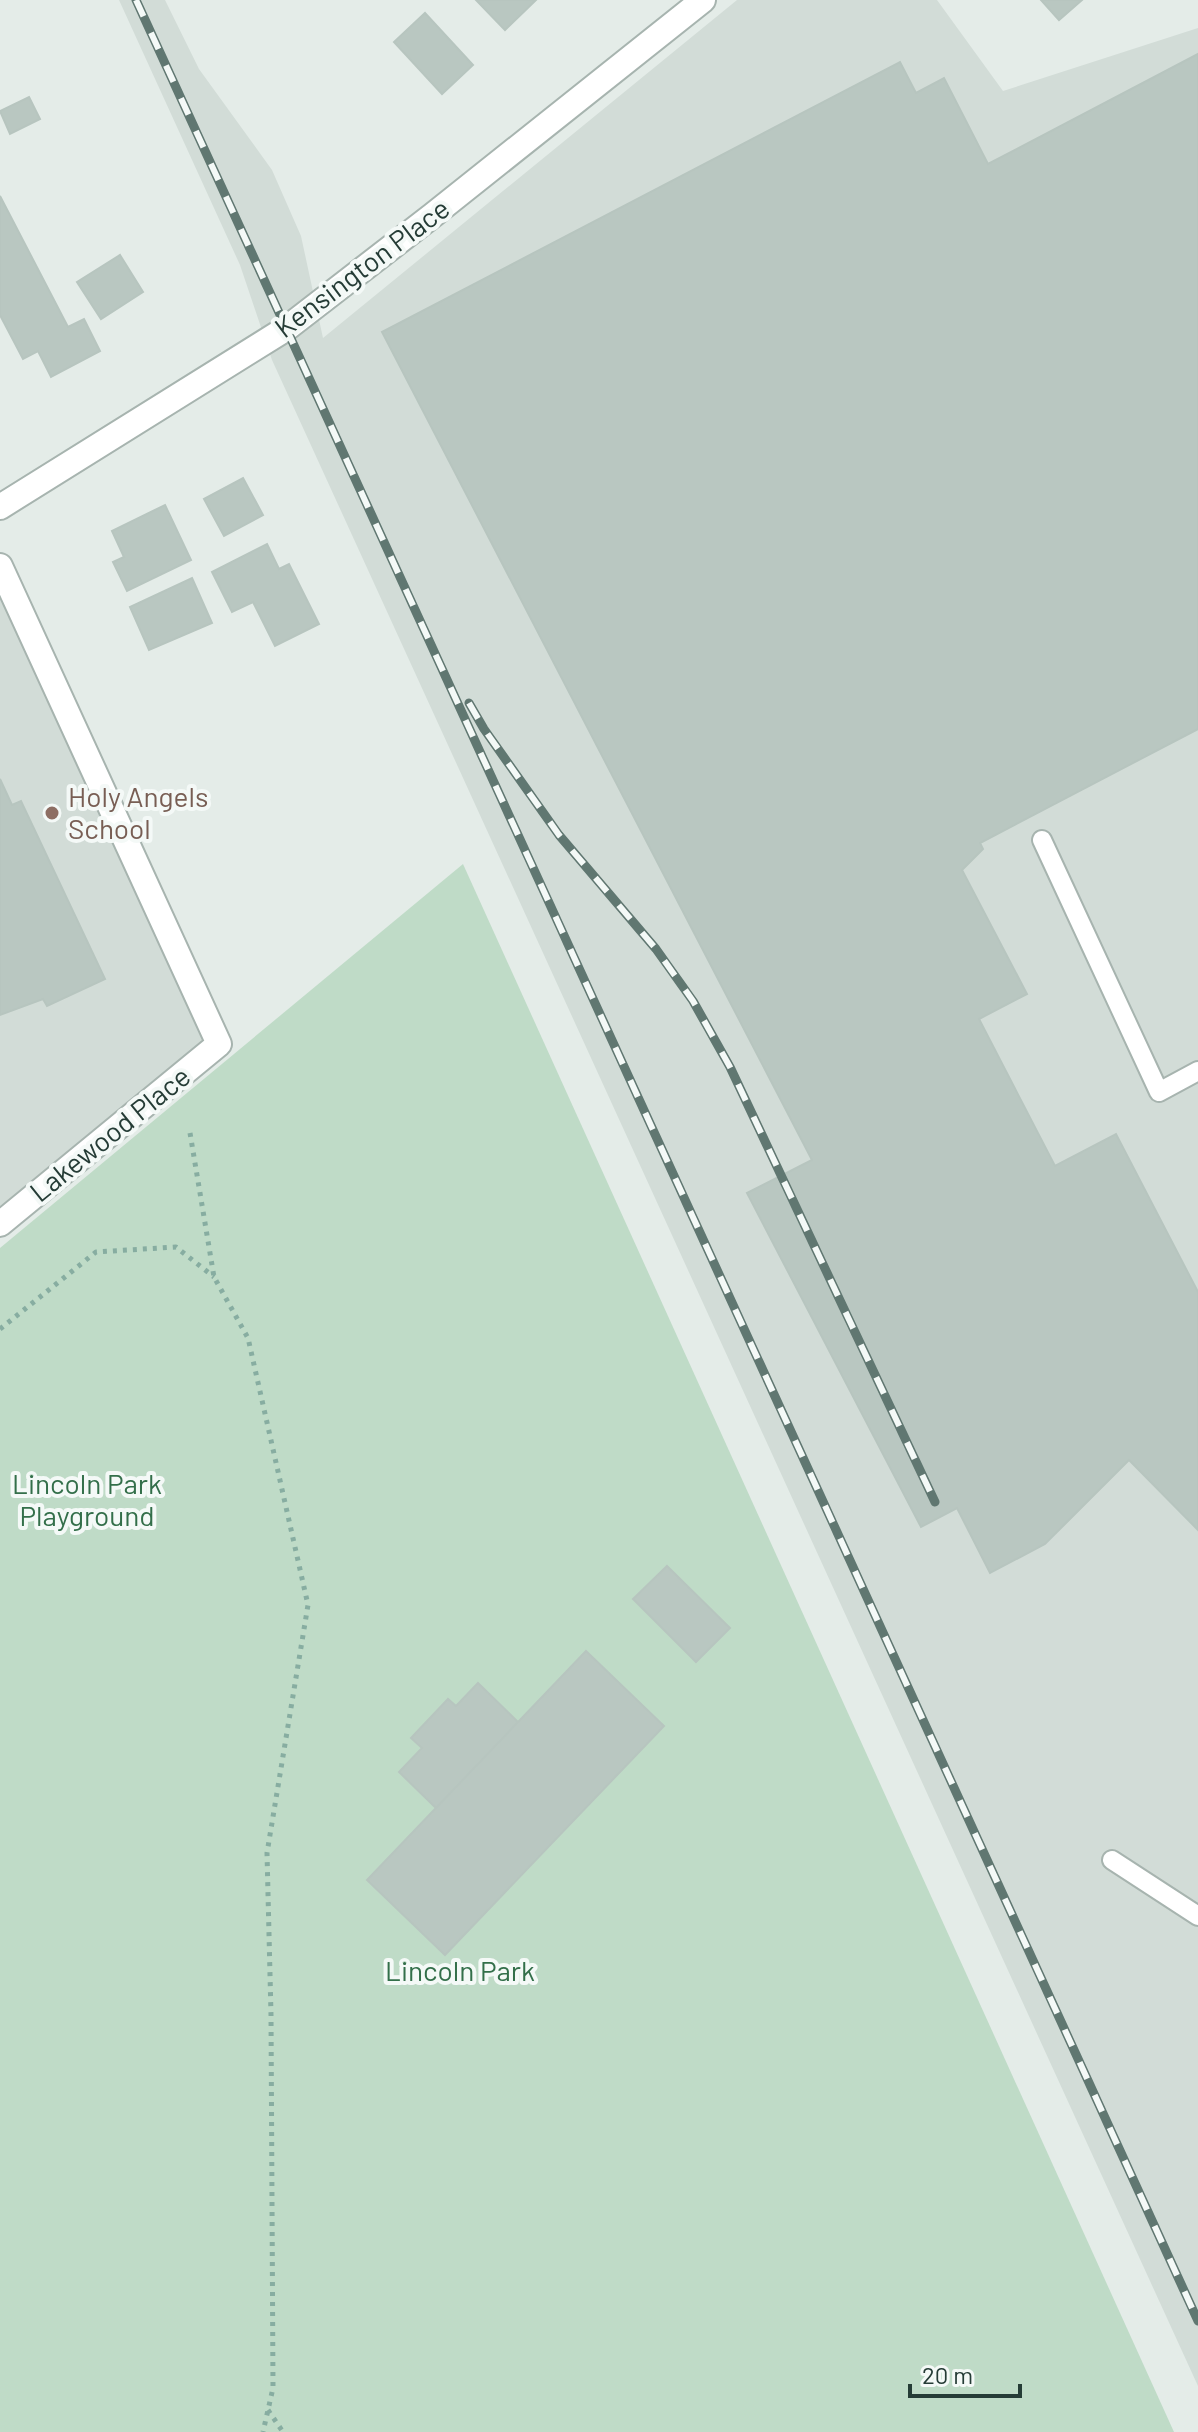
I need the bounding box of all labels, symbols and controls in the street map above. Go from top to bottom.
street label: Kensington Place [267,190,455,344]
place label: Holy Angels School [68,779,208,845]
marker: Holy Angels School [43,804,61,822]
street label: Lakewood Place [22,1058,196,1208]
park label: Lincoln Park Playground [12,1466,162,1532]
park label: Lincoln Park [385,1953,535,1987]
scale bar [910,2348,1020,2398]
text: 20 m [922,2360,973,2389]

